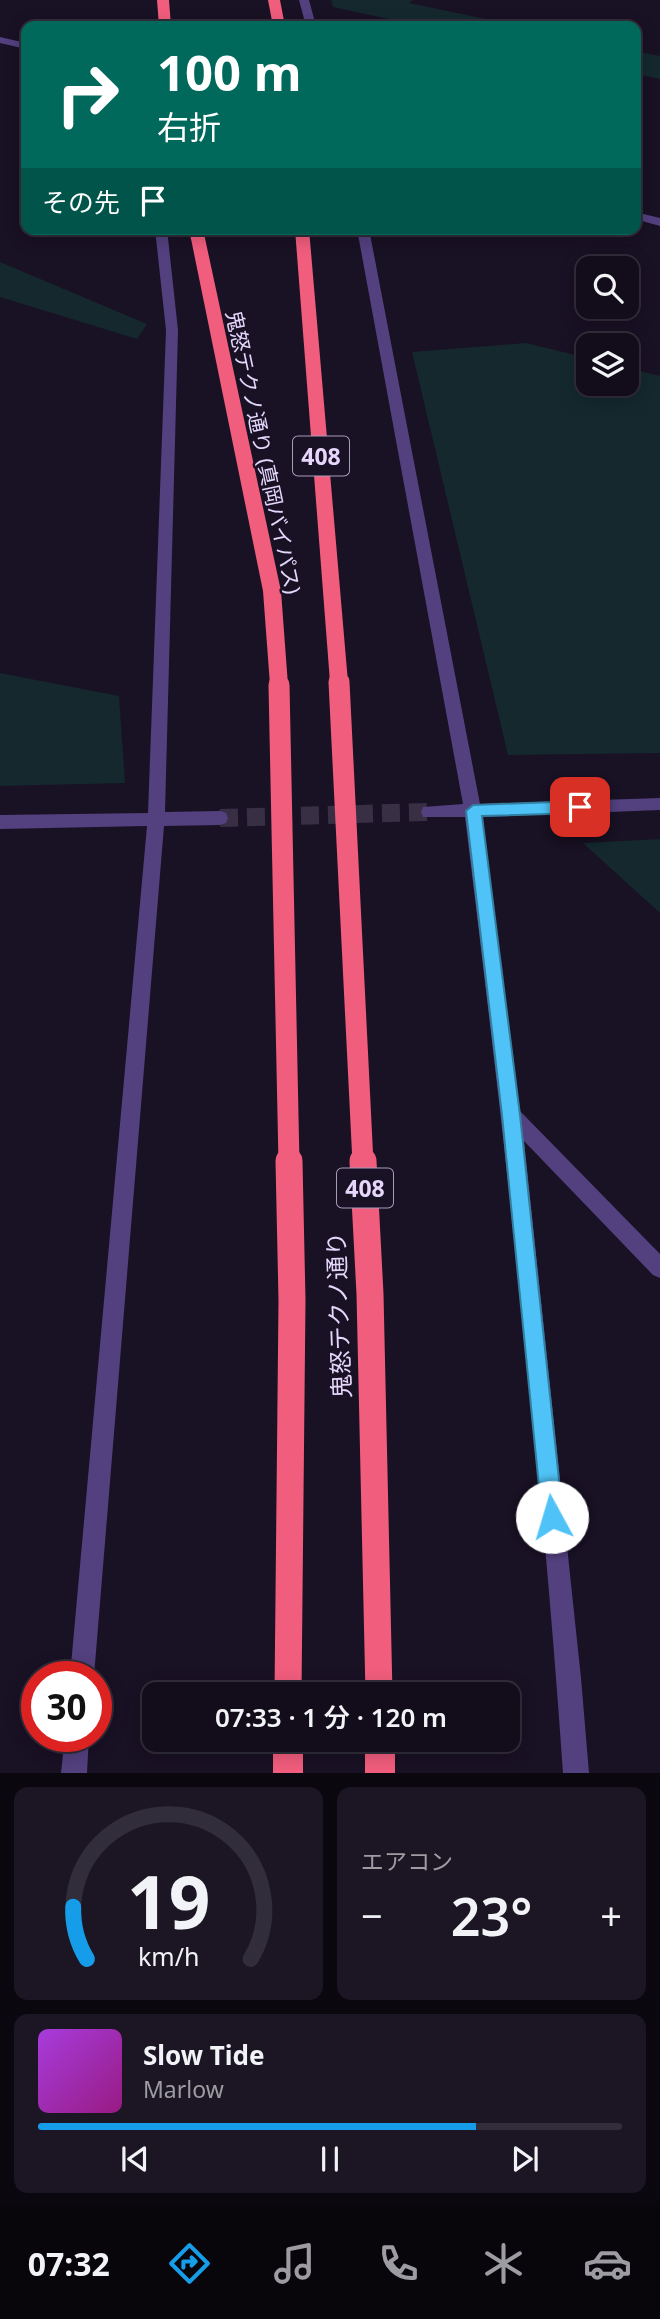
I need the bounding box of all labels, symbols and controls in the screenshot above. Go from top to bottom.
text: 100 m [157,39,302,105]
icon: right [42,49,133,140]
text: 右折 [157,105,221,148]
icon: arrive [134,182,172,220]
text: その先 [42,184,120,220]
map controls [576,256,639,396]
button: search [576,256,639,319]
street label: 鬼怒テクノ通り (真岡バイパス) [220,308,308,596]
button: layers [576,333,639,396]
road number: 408 [293,436,349,476]
pin [550,777,610,837]
icon: arrive [561,788,599,826]
road number: 408 [337,1168,393,1208]
street label: 鬼怒テクノ通り [319,1231,357,1399]
position arrow [515,1480,589,1554]
speed limit sign: 30 [21,1661,112,1752]
text: 07:33 · 1 分 · 120 m [215,1699,447,1735]
text: エアコン [361,1845,453,1877]
text: 19 [127,1852,210,1951]
text: 23° [451,1880,532,1951]
text: − [361,1889,383,1941]
text: + [600,1889,622,1941]
text: km/h [138,1939,199,1973]
text: Slow Tide [143,2037,265,2073]
text: Marlow [143,2073,224,2105]
icon: previous [116,2140,154,2178]
icon: pause [311,2140,349,2178]
icon: next [506,2140,544,2178]
icon: directions [165,2239,214,2288]
icon: music [270,2239,319,2288]
icon: phone [374,2239,423,2288]
icon: climate [479,2239,528,2288]
icon: car [583,2239,632,2288]
text: 07:32 [28,2242,110,2285]

